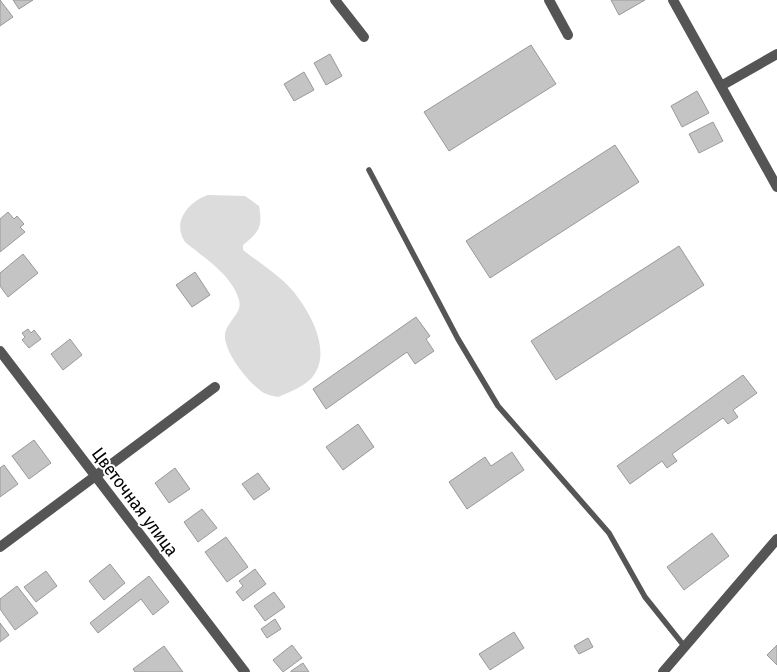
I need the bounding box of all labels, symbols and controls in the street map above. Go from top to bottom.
street label: Цветочная улица [87,443,183,561]

